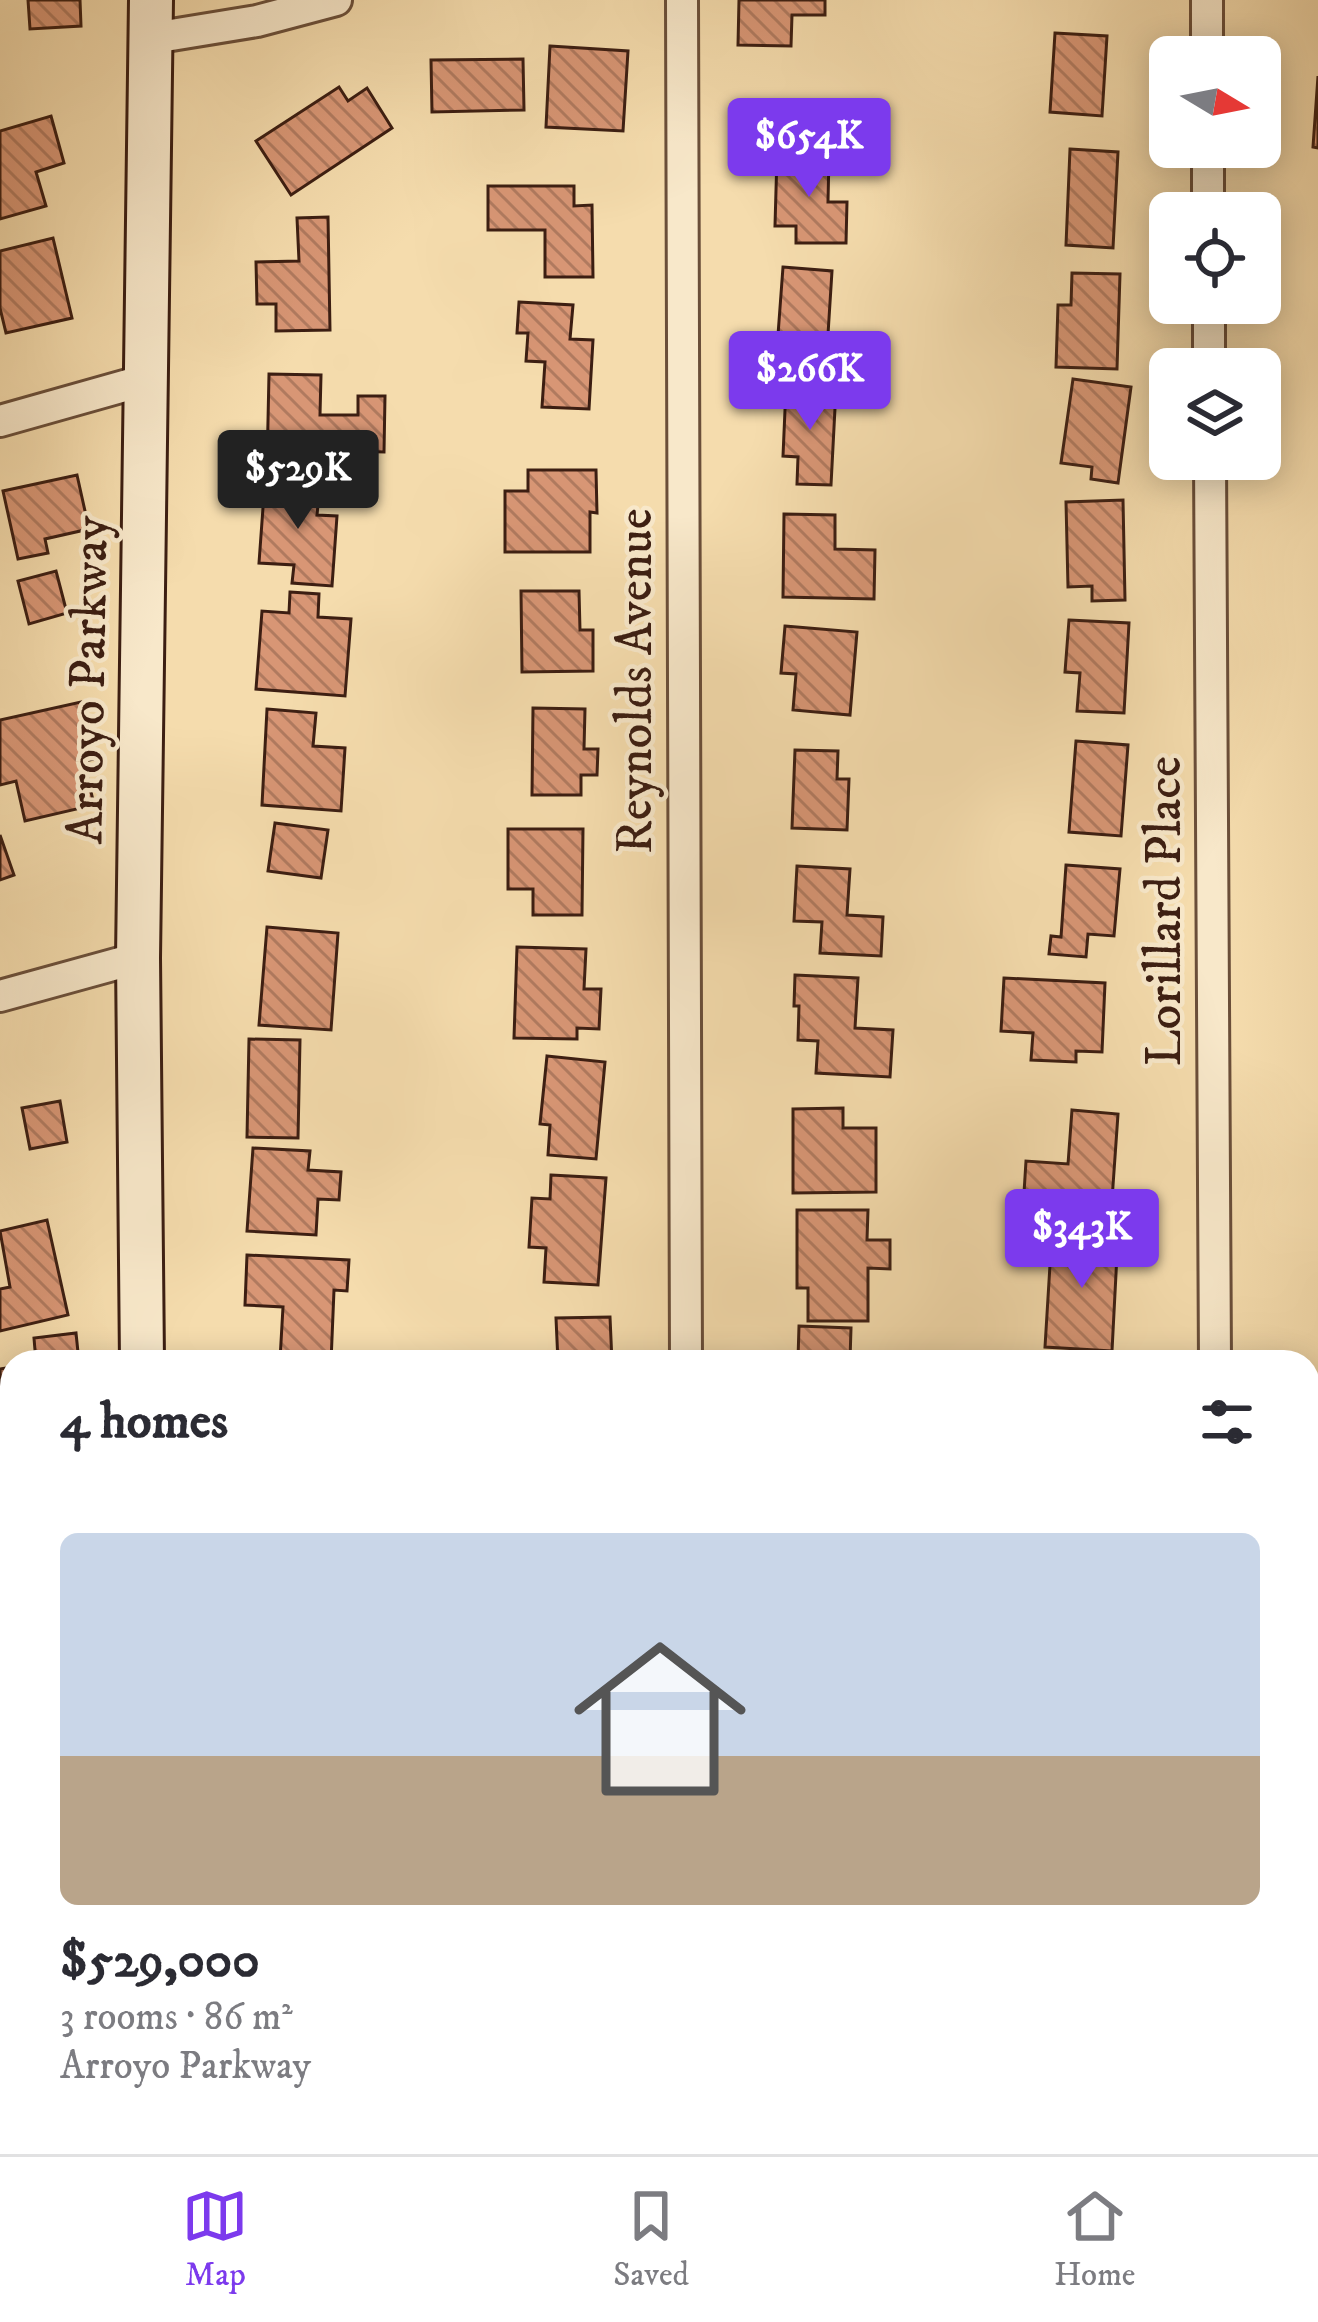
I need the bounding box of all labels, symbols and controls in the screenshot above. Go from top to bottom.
north arrow [1149,36,1281,168]
map controls [1149,36,1281,480]
pin: $654K [725,98,893,200]
text: $654K [755,112,863,161]
button: locate [1149,192,1281,324]
pin: $266K [726,331,894,433]
text: $266K [756,345,864,394]
button: layers [1149,348,1281,480]
pin: $529K [214,430,382,532]
text: $529K [245,444,351,493]
street label: Reynolds Avenue [604,508,668,854]
street label: Arroyo Parkway [54,515,124,845]
street label: Lorillard Place [1133,756,1197,1066]
pin: $343K [998,1189,1166,1291]
text: $343K [1032,1203,1132,1252]
icon: filters [1194,1389,1260,1455]
text: 4 homes [60,1390,228,1454]
icon: home [552,1611,768,1827]
text: $529,000 [60,1929,260,1993]
text: 3 rooms · 86 m² [60,1993,293,2042]
text: Arroyo Parkway [60,2042,311,2091]
tab: Map [182,2183,248,2296]
tab: Saved [613,2183,689,2296]
tab: Home [1054,2183,1136,2296]

